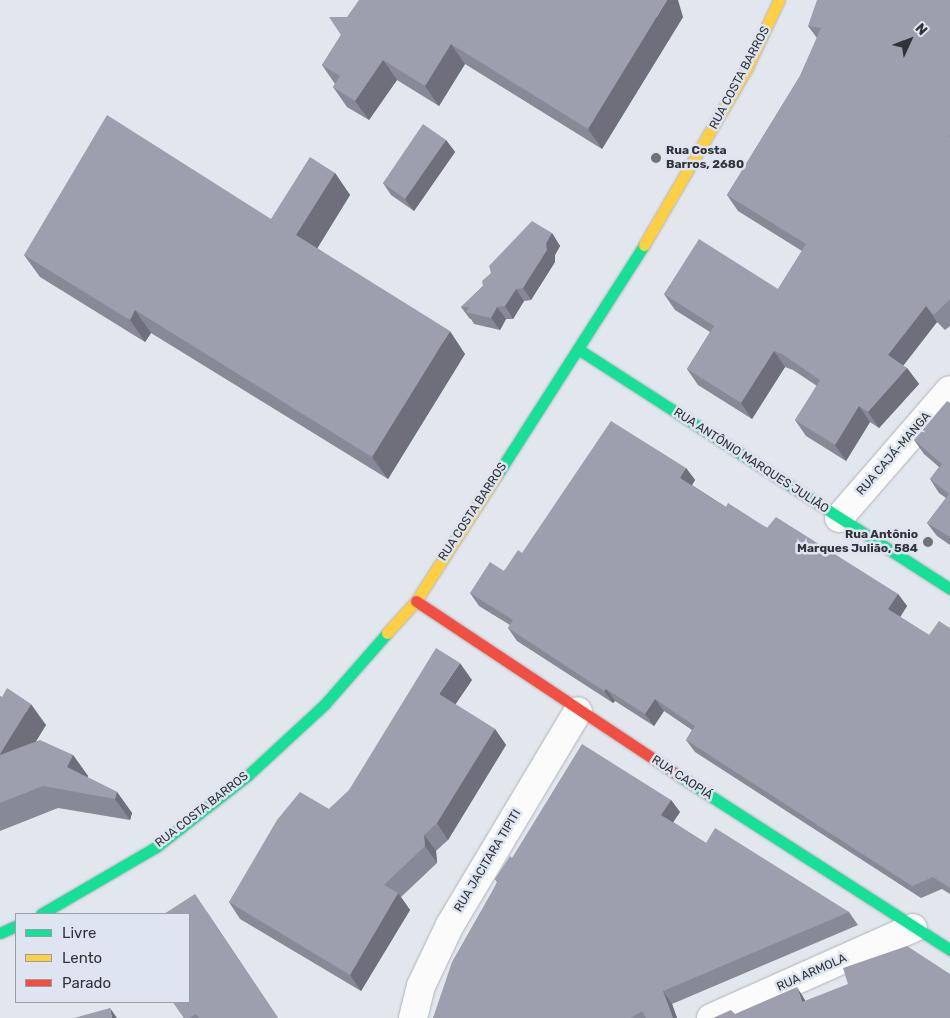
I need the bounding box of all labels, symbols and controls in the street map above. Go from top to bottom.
north arrow [885,15,935,65]
text: N [912,20,931,39]
street label: RUA COSTA BARROS [707,24,773,132]
place label: Rua Costa Barros, 2680 [666,144,744,172]
marker: Rua Costa Barros, 2680 [650,152,662,164]
street label: RUA ANTÔNIO MARQUES JULIÃO [670,405,832,517]
street label: RUA CAJÁ-MANGA [854,409,934,499]
street label: RUA COSTA BARROS [436,460,510,564]
place label: Rua Antônio Marques Julião, 584 [797,528,918,556]
marker: Rua Antônio Marques Julião, 584 [922,536,934,548]
street label: RUA CAOPIÁ [649,753,715,803]
street label: RUA COSTA BARROS [152,769,252,851]
street label: RUA JACITARA TIPITI [451,807,525,915]
legend [15,913,190,1003]
text: Livre [62,924,96,942]
text: Lento [62,949,102,967]
street label: RUA ARMOLA [775,951,849,995]
text: Parado [62,974,111,992]

